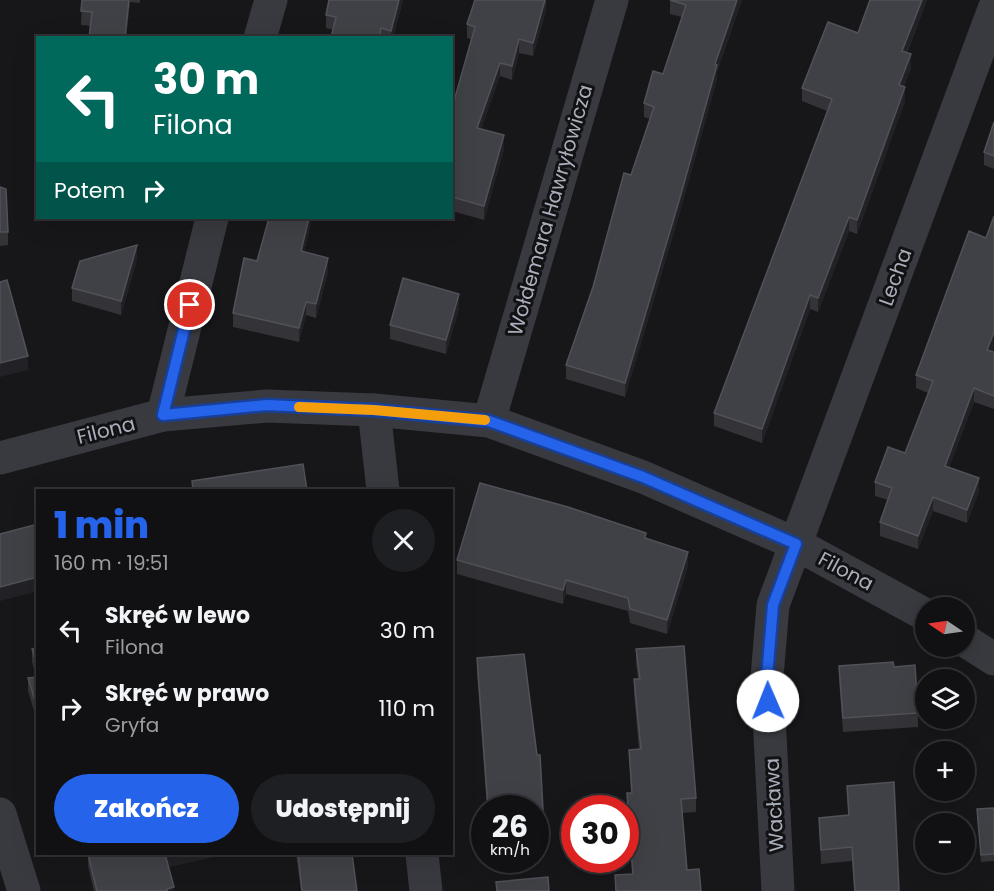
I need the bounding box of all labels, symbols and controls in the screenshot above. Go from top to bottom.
text: 30 m [153,50,259,109]
icon: left [54,60,132,138]
street label: Wołdemara Hawryłowicza [501,81,599,339]
text: Filona [153,106,233,143]
icon: right [137,174,170,207]
text: Potem [54,175,125,206]
street label: Lecha [872,244,918,310]
pin [164,279,215,330]
icon: arrive [173,288,206,321]
street label: Filona [74,409,138,451]
text: 1 min [54,500,149,551]
button: close [372,509,435,572]
street label: Filona [813,545,879,597]
text: 160 m · 19:51 [54,549,169,577]
north arrow [915,597,975,657]
map controls [915,597,975,873]
text: Skręć w lewo [105,600,250,631]
icon: left [54,614,87,647]
text: 30 m [380,615,435,646]
text: Filona [105,633,164,661]
position arrow [736,669,800,733]
button: layers [915,669,975,729]
text: Skręć w prawo [105,678,269,709]
icon: right [54,692,87,725]
text: 110 m [379,693,435,724]
text: Gryfa [105,711,159,739]
button: + [915,741,975,801]
street label: Wacława [758,758,790,852]
button: Zakończ [54,774,239,843]
button: Udostępnij [251,774,435,843]
speed limit sign: 30 [561,795,639,873]
text: 26 [492,805,528,848]
button: − [915,813,975,873]
text: km/h [490,839,530,860]

